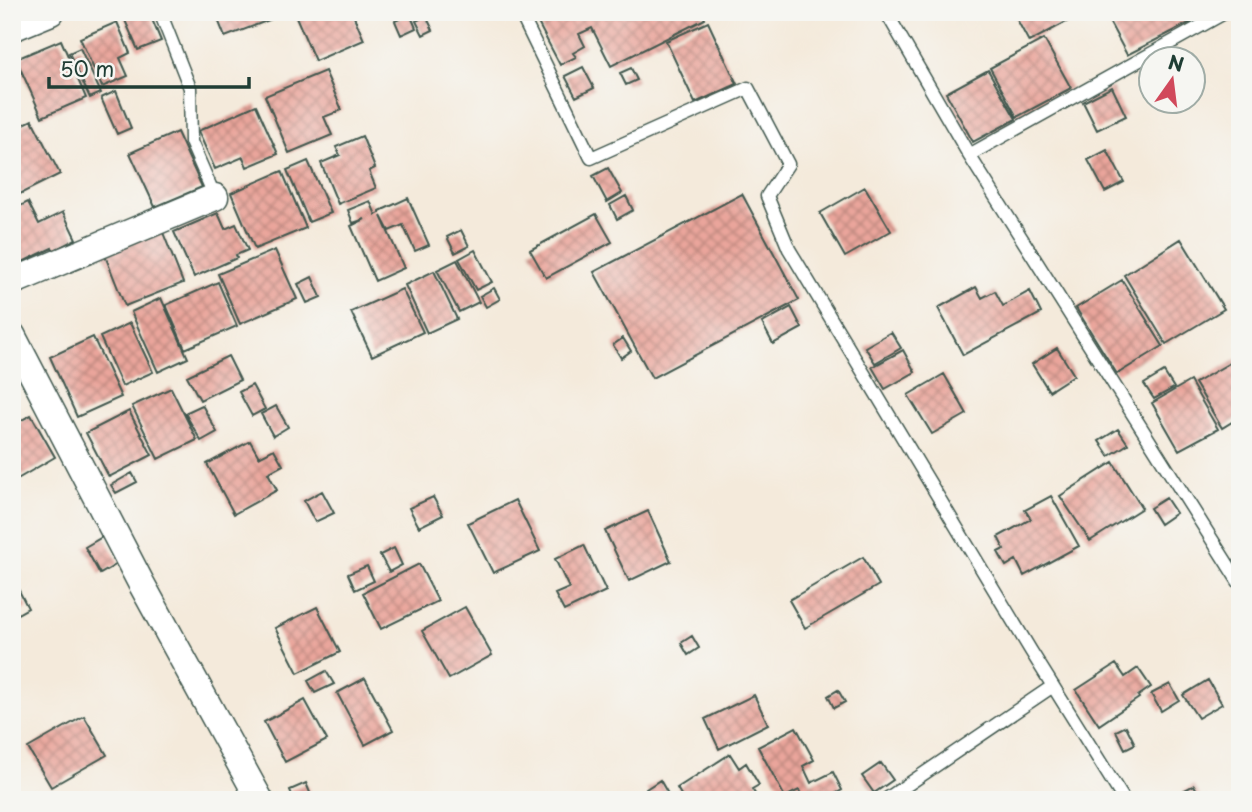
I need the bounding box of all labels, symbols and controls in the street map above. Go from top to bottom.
scale bar [49,46,248,90]
north arrow [1136,46,1206,116]
text: N [1166,47,1187,78]
text: 50 m [60,52,114,84]

